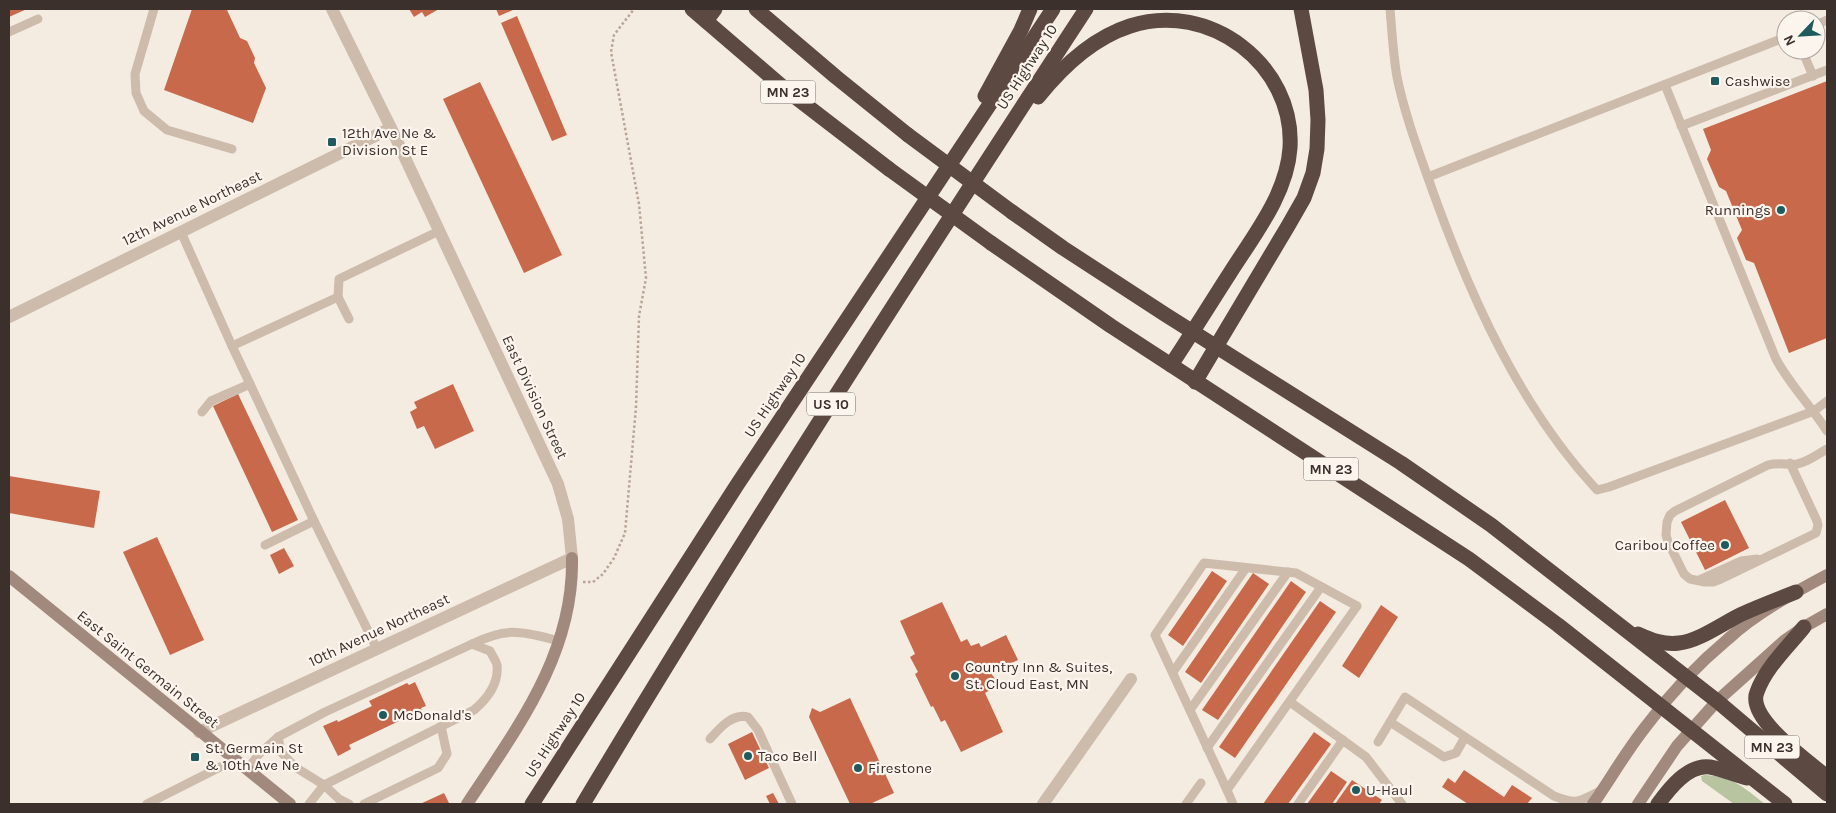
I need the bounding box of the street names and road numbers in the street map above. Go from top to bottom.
street label: US Highway 10 [993,21,1061,113]
road number: MN 23 [760,80,816,104]
street label: 12th Avenue Northeast [119,166,265,250]
street label: East Division Street [498,332,572,462]
street label: US Highway 10 [740,349,810,441]
road number: US 10 [807,392,855,416]
road number: MN 23 [1304,458,1358,480]
street label: 10th Avenue Northeast [306,589,452,671]
street label: East Saint Germain Street [73,606,223,732]
street label: US Highway 10 [521,689,589,781]
road number: MN 23 [1744,736,1800,759]

